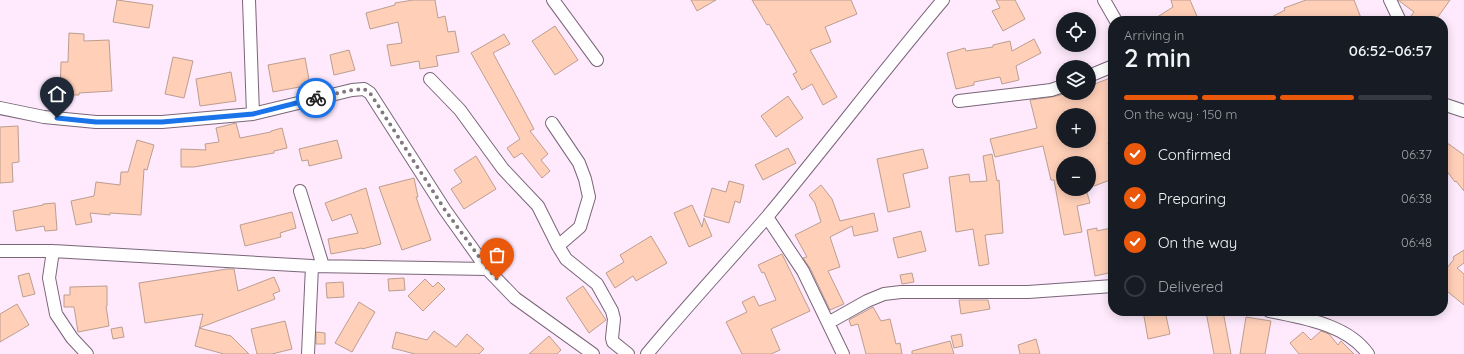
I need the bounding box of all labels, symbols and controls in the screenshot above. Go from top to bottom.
map controls [1056,12,1096,196]
button: locate [1056,12,1096,52]
text: Arriving in [1124,27,1184,43]
text: 2 min [1124,41,1191,74]
text: 06:52–06:57 [1349,41,1432,60]
button: layers [1056,60,1096,100]
pin [40,77,74,118]
courier [296,78,336,118]
icon: home [46,83,68,105]
icon: bike [305,87,327,109]
text: On the way · 150 m [1124,106,1237,122]
button: + [1056,108,1096,148]
icon: check [1124,143,1146,165]
text: Confirmed [1158,145,1231,164]
text: 06:37 [1401,146,1432,162]
button: − [1056,156,1096,196]
icon: check [1124,187,1146,209]
text: Preparing [1158,189,1226,208]
text: 06:38 [1401,190,1432,206]
icon: check [1124,231,1146,253]
text: On the way [1158,233,1237,252]
text: 06:48 [1401,234,1432,250]
pin [480,238,514,279]
icon: bag [486,244,508,266]
text: Delivered [1158,277,1223,296]

